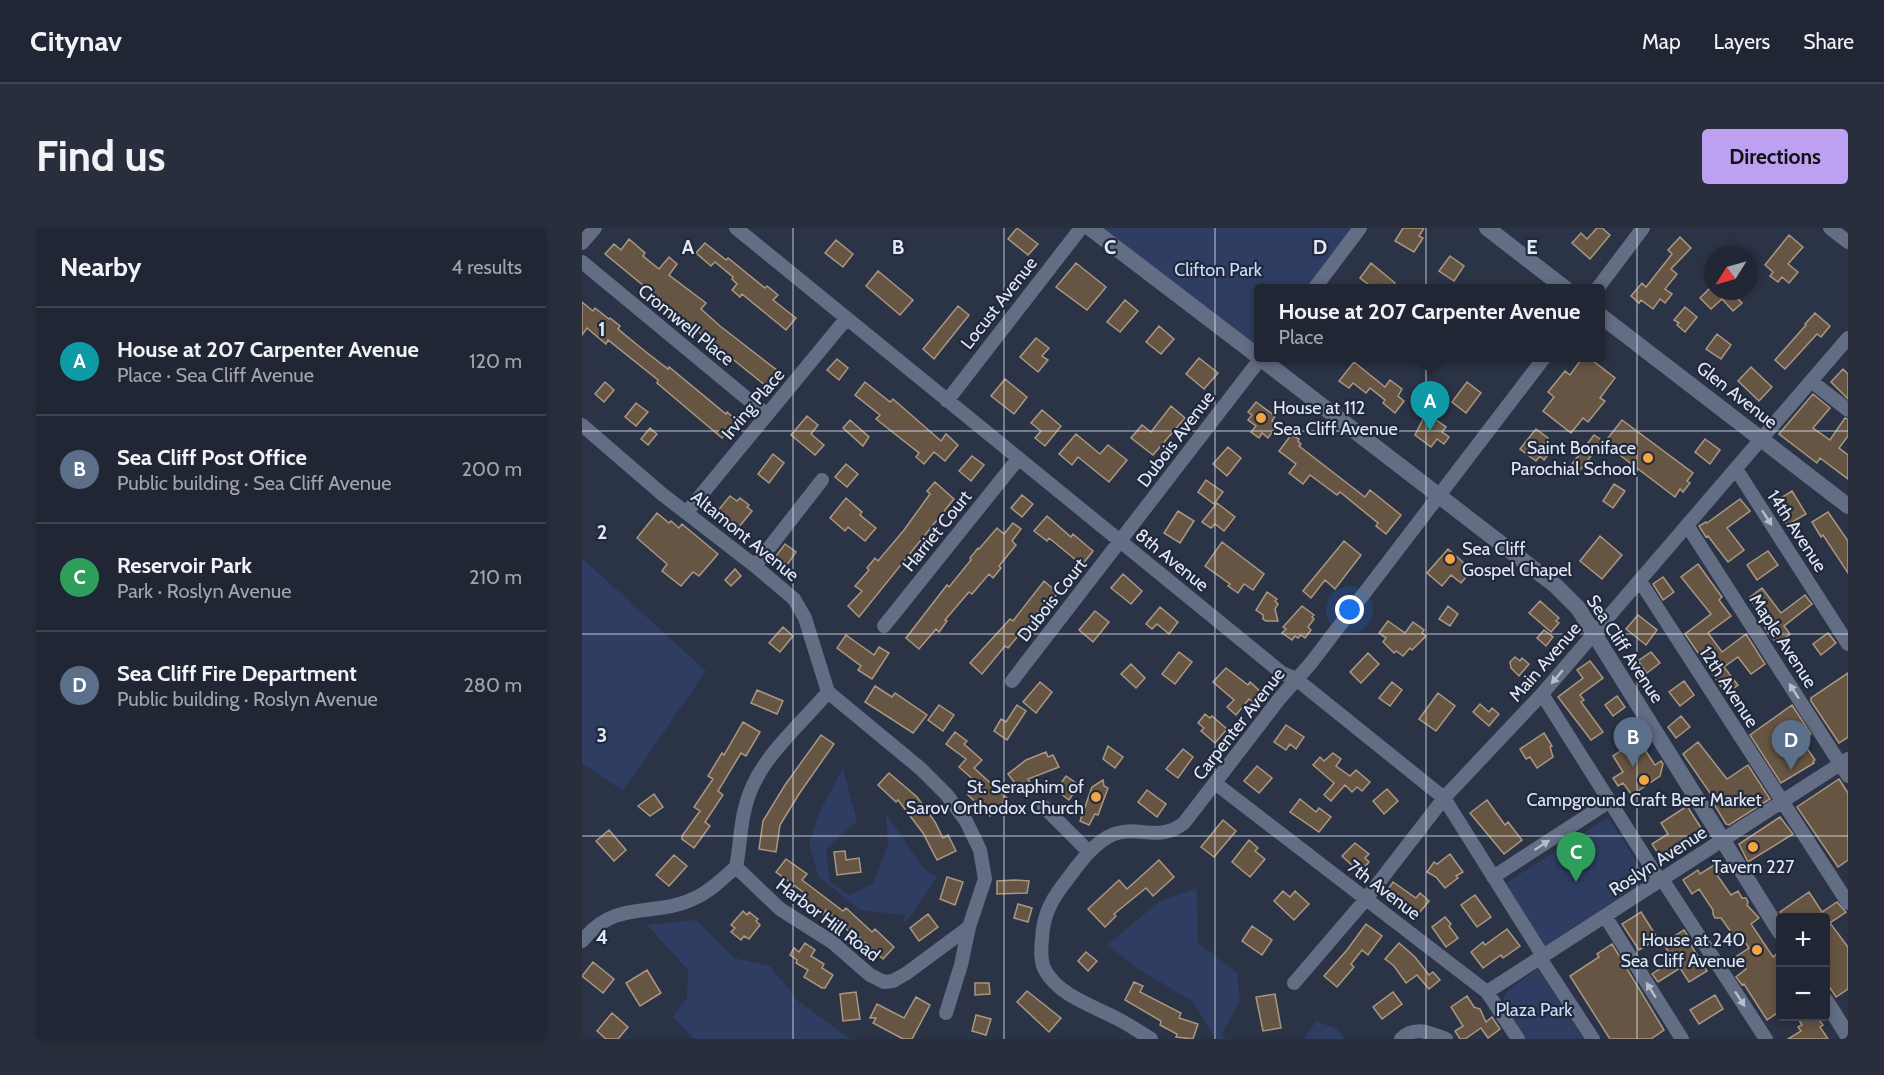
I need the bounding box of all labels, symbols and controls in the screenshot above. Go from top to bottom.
text: Citynav [30,24,122,58]
text: Map [1642,29,1681,54]
text: Layers [1714,29,1770,54]
text: Share [1803,29,1854,54]
button: Directions [1702,129,1848,184]
text: Find us [36,130,165,182]
text: A [682,235,695,259]
text: B [892,235,904,259]
text: C [1104,235,1116,259]
text: D [1313,235,1327,259]
text: E [1526,235,1538,259]
north arrow [1704,246,1758,300]
text: Nearby [60,251,141,283]
street label: Locust Avenue [956,252,1042,354]
text: 4 results [451,255,522,279]
park label: Clifton Park [1174,259,1263,281]
street label: Cromwell Place [634,280,738,370]
popup [1254,284,1605,362]
text: House at 207 Carpenter Avenue [1279,298,1580,325]
text: 1 [598,317,606,341]
text: Place [1279,325,1323,349]
text: House at 207 Carpenter Avenue [117,336,419,363]
text: A [73,349,86,373]
text: 120 m [469,349,522,373]
street label: Glen Avenue [1692,357,1782,433]
text: Place · Sea Cliff Avenue [117,363,314,387]
street label: Irving Place [717,364,789,444]
pin: A [1410,382,1450,431]
street label: Dubois Avenue [1133,387,1219,491]
place label: House at 112 Sea Cliff Avenue [1273,397,1398,440]
marker: House at 112 Sea Cliff Avenue [1254,411,1268,425]
place label: Saint Boniface Parochial School [1511,437,1637,480]
text: Sea Cliff Post Office [117,444,307,471]
marker: Saint Boniface Parochial School [1641,451,1655,465]
text: B [73,457,86,481]
text: 200 m [462,457,522,481]
text: Public building · Sea Cliff Avenue [117,471,392,495]
street label: Altamont Avenue [687,486,803,586]
street label: Harriet Court [898,486,976,576]
street label: 14th Avenue [1762,486,1832,576]
one-way arrow [1762,510,1773,526]
text: 2 [597,520,607,544]
street label: 8th Avenue [1131,524,1213,596]
place label: Sea Cliff Gospel Chapel [1462,538,1573,581]
text: Reservoir Park [117,552,252,579]
marker: Sea Cliff Gospel Chapel [1443,552,1457,566]
street label: Dubois Court [1013,554,1091,646]
text: C [73,565,86,589]
text: 210 m [469,565,522,589]
text: Park · Roslyn Avenue [117,579,292,603]
street label: Maple Avenue [1744,590,1822,692]
street label: Sea Cliff Avenue [1582,591,1668,707]
your location [1335,595,1364,624]
street label: Main Avenue [1505,618,1585,706]
street label: 12th Avenue [1695,642,1763,732]
text: Sea Cliff Fire Department [117,660,357,687]
street label: Carpenter Avenue [1188,663,1290,785]
one-way arrow [1550,669,1563,685]
text: D [72,673,87,697]
text: 280 m [463,673,522,697]
one-way arrow [1788,683,1799,700]
text: Public building · Roslyn Avenue [117,687,378,711]
pin: B [1614,718,1652,767]
pin: D [1772,720,1810,770]
text: 3 [597,723,607,747]
marker: Campground Craft Beer Market [1637,773,1651,787]
place label: St. Seraphim of Sarov Orthodox Church [906,776,1084,819]
place label: Campground Craft Beer Market [1526,789,1762,811]
marker: St. Seraphim of Sarov Orthodox Church [1089,790,1103,804]
street label: Roslyn Avenue [1605,821,1711,901]
pin: C [1556,832,1596,882]
one-way arrow [1534,840,1550,851]
marker: Tavern 227 [1746,840,1760,854]
street label: 7th Avenue [1343,855,1425,925]
place label: Tavern 227 [1712,856,1794,878]
street label: Harbor Hill Road [772,874,884,966]
map controls [1776,913,1830,1021]
button: + [1776,913,1830,967]
text: 4 [596,925,608,949]
place label: House at 240 Sea Cliff Avenue [1620,929,1745,972]
marker: House at 240 Sea Cliff Avenue [1750,943,1764,957]
button: − [1776,967,1830,1021]
one-way arrow [1645,982,1657,998]
one-way arrow [1734,990,1746,1006]
park label: Plaza Park [1496,999,1573,1021]

